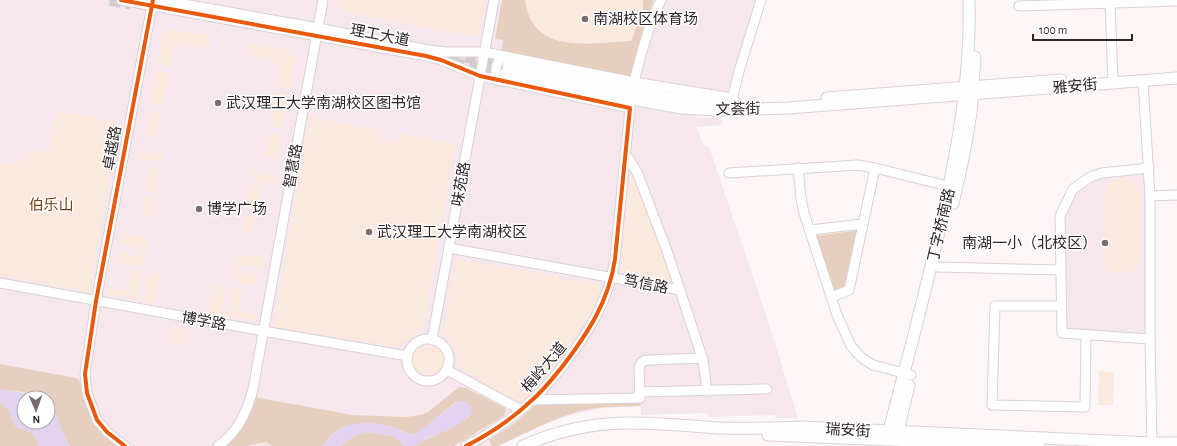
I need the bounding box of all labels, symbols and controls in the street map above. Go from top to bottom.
place label: 南湖校区体育场 [593,10,698,27]
marker: 南湖校区体育场 [580,14,590,24]
scale bar [1033,16,1132,42]
street label: 理工大道 [349,21,411,49]
text: 100 m [1039,24,1067,36]
street label: 雅安街 [1052,76,1098,96]
place label: 武汉理工大学南湖校区图书馆 [226,94,421,111]
marker: 武汉理工大学南湖校区图书馆 [213,98,223,108]
street label: 文荟街 [715,101,761,117]
street label: 卓越路 [100,124,124,172]
street label: 智慧路 [281,142,305,190]
street label: 味苑路 [449,160,473,208]
street label: 丁字桥南路 [925,187,957,263]
park label: 伯乐山 [28,197,74,213]
place label: 博学广场 [207,200,267,217]
marker: 博学广场 [194,204,204,214]
place label: 武汉理工大学南湖校区 [377,223,527,240]
marker: 武汉理工大学南湖校区 [364,227,374,237]
place label: 南湖一小（北校区） [962,234,1097,251]
marker: 南湖一小（北校区） [1100,238,1110,248]
street label: 笃信路 [622,272,670,296]
street label: 博学路 [180,308,228,333]
street label: 梅岭大道 [518,338,569,395]
north arrow [16,390,56,430]
text: N [32,414,40,425]
street label: 瑞安街 [825,421,871,439]

